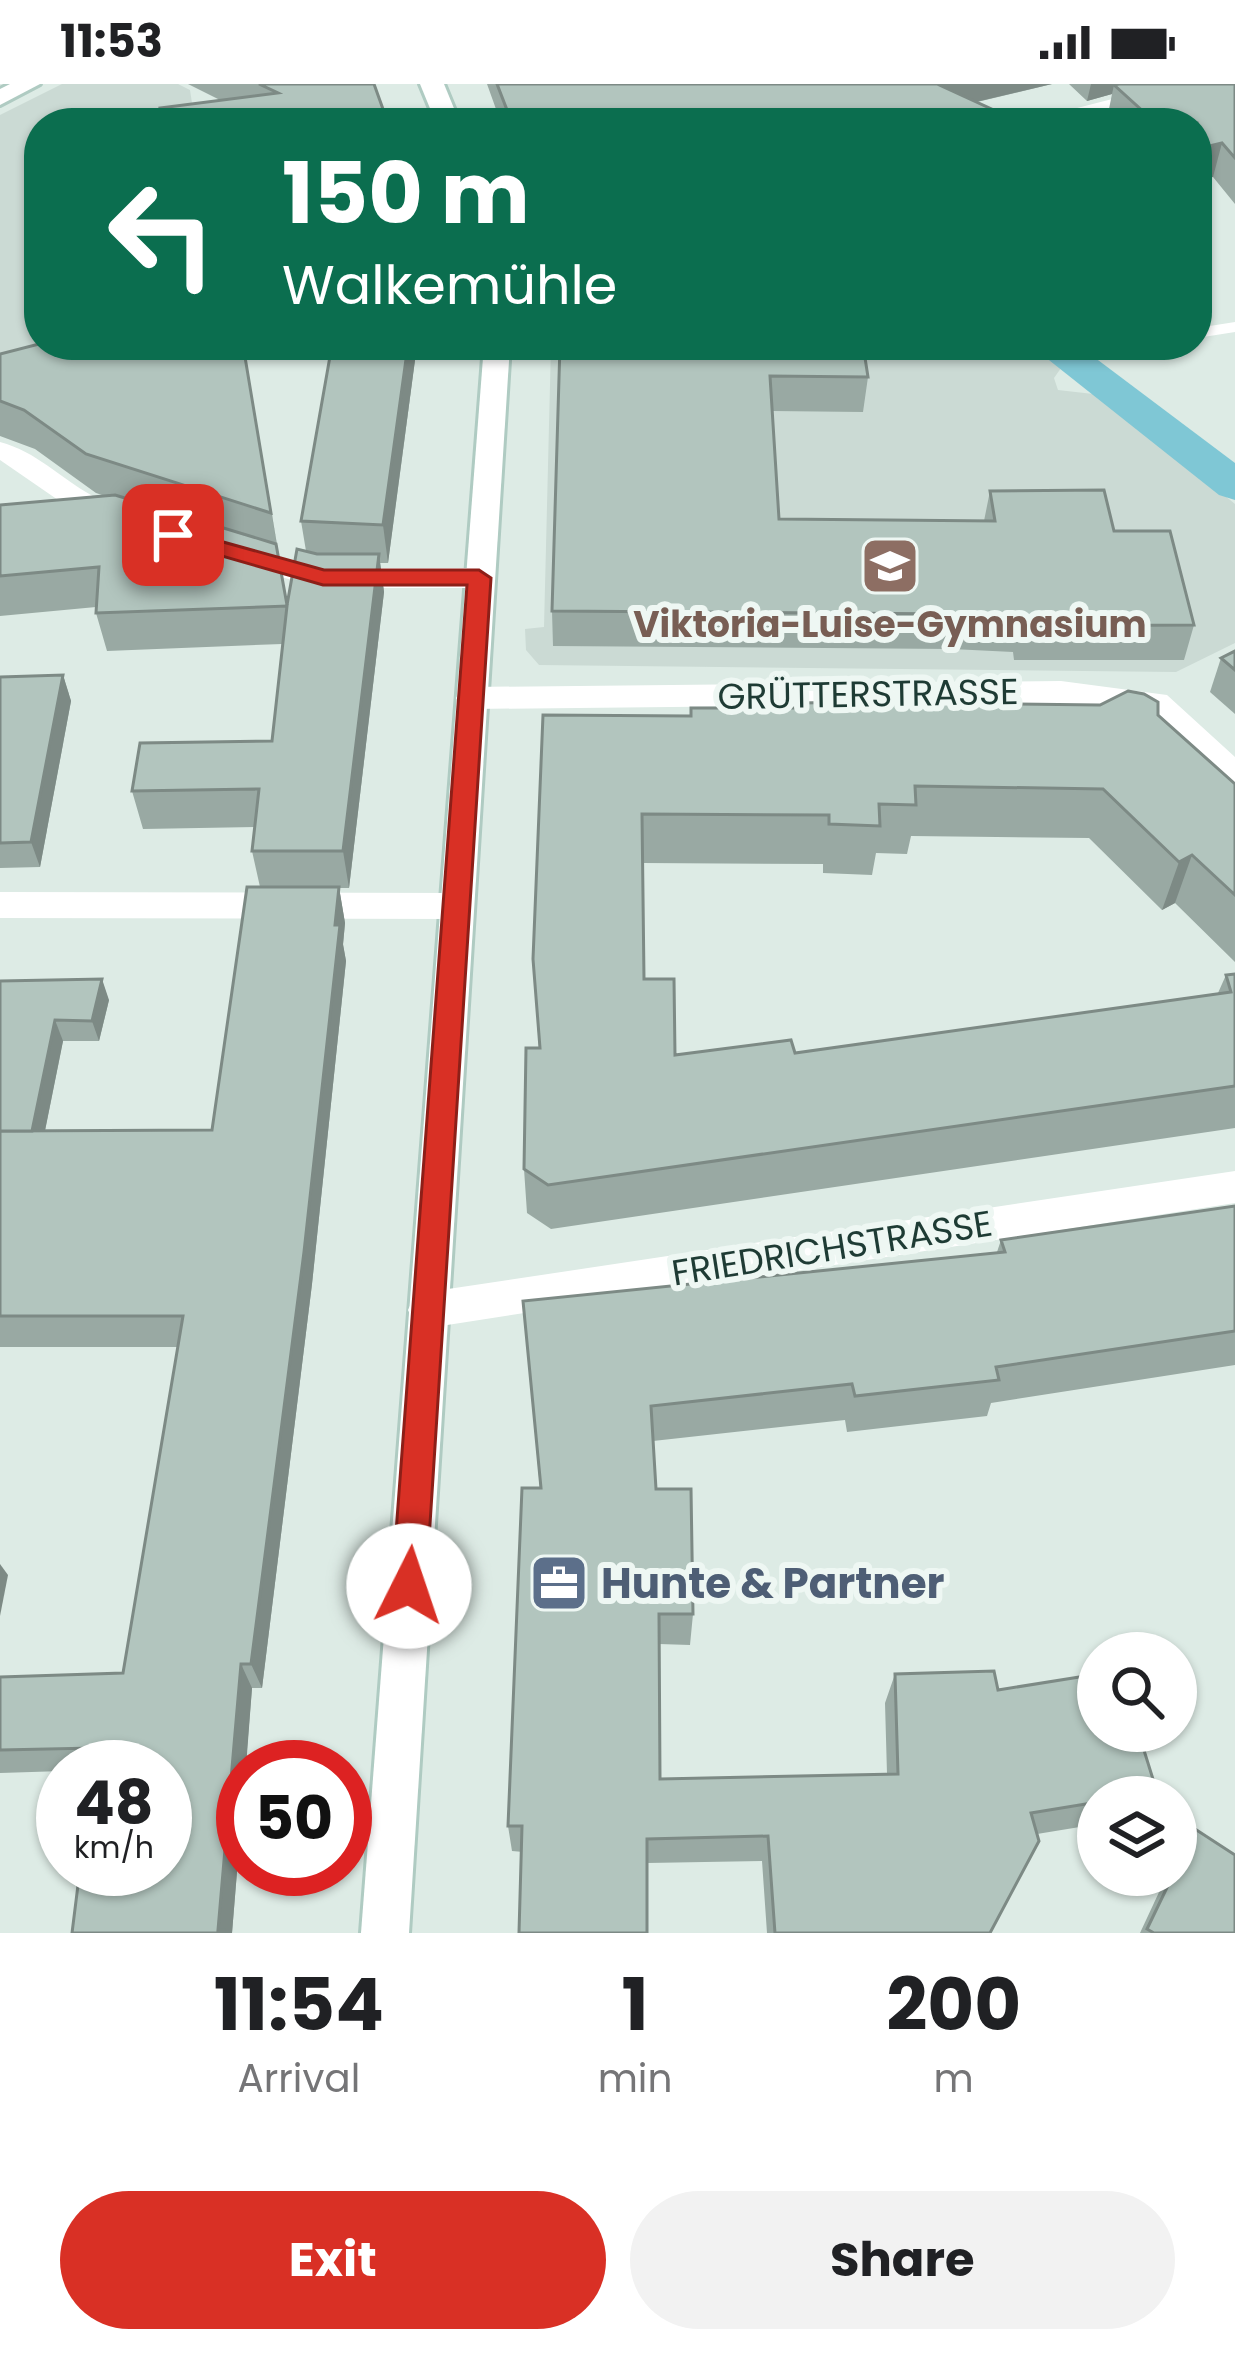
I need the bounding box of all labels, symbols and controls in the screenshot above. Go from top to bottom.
text: 11:53 [60,10,163,73]
text: 150 m [282,135,530,252]
icon: left [84,156,240,312]
text: Walkemühle [282,247,617,323]
pin [122,484,224,586]
icon: arrive [140,502,206,568]
school or university icon: Viktoria-Luise-Gymnasium [859,535,921,597]
place label: Viktoria-Luise-Gymnasium [633,599,1147,650]
street label: GRÜTTERSTRASSE [717,666,1019,722]
street label: FRIEDRICHSTRASSE [668,1197,996,1299]
position arrow [346,1523,472,1649]
office icon: Hunte & Partner [528,1552,590,1614]
place label: Hunte & Partner [601,1554,945,1613]
map controls [1077,1632,1197,1896]
button: search [1077,1632,1197,1752]
speed limit sign: 50 [216,1740,372,1896]
text: 48 [74,1761,154,1845]
button: layers [1077,1776,1197,1896]
text: km/h [74,1826,154,1869]
text: 11:54 [214,1954,384,2055]
text: 1 [622,1954,649,2055]
text: 200 [886,1954,1021,2055]
text: Arrival [237,2051,360,2106]
text: min [598,2051,672,2106]
text: m [934,2051,974,2106]
button: Exit [60,2191,606,2329]
button: Share [630,2191,1175,2329]

